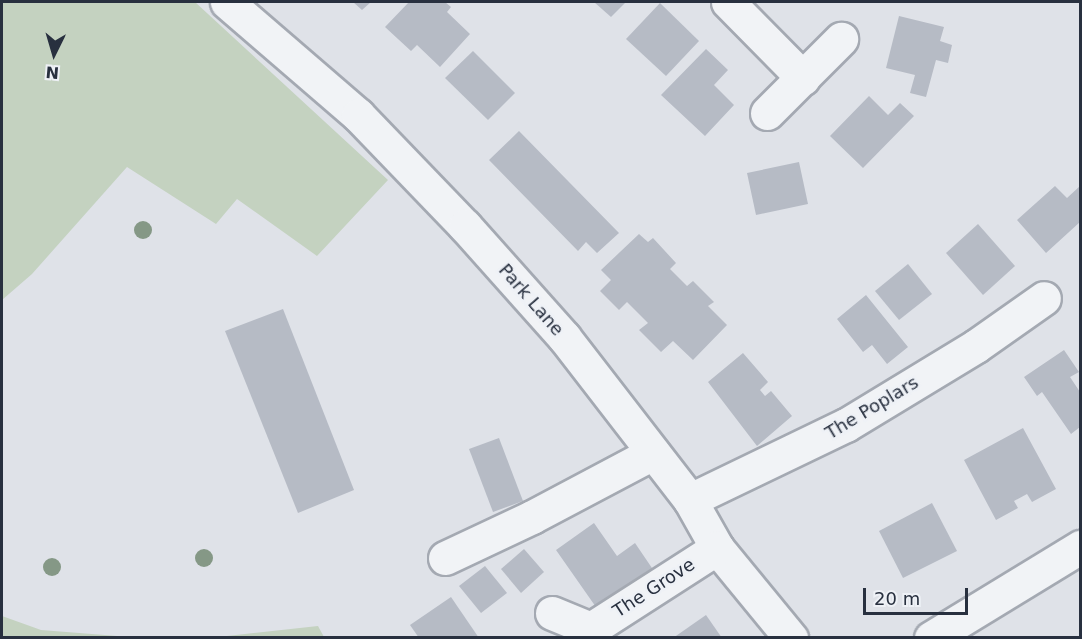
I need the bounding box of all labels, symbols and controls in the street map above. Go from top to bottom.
north arrow [24,24,84,84]
text: N [45,62,60,82]
street label: Park Lane [494,260,568,340]
street label: The Poplars [822,372,922,444]
street label: The Grove [609,554,699,622]
scale bar [866,576,971,614]
text: 20 m [874,588,920,609]

